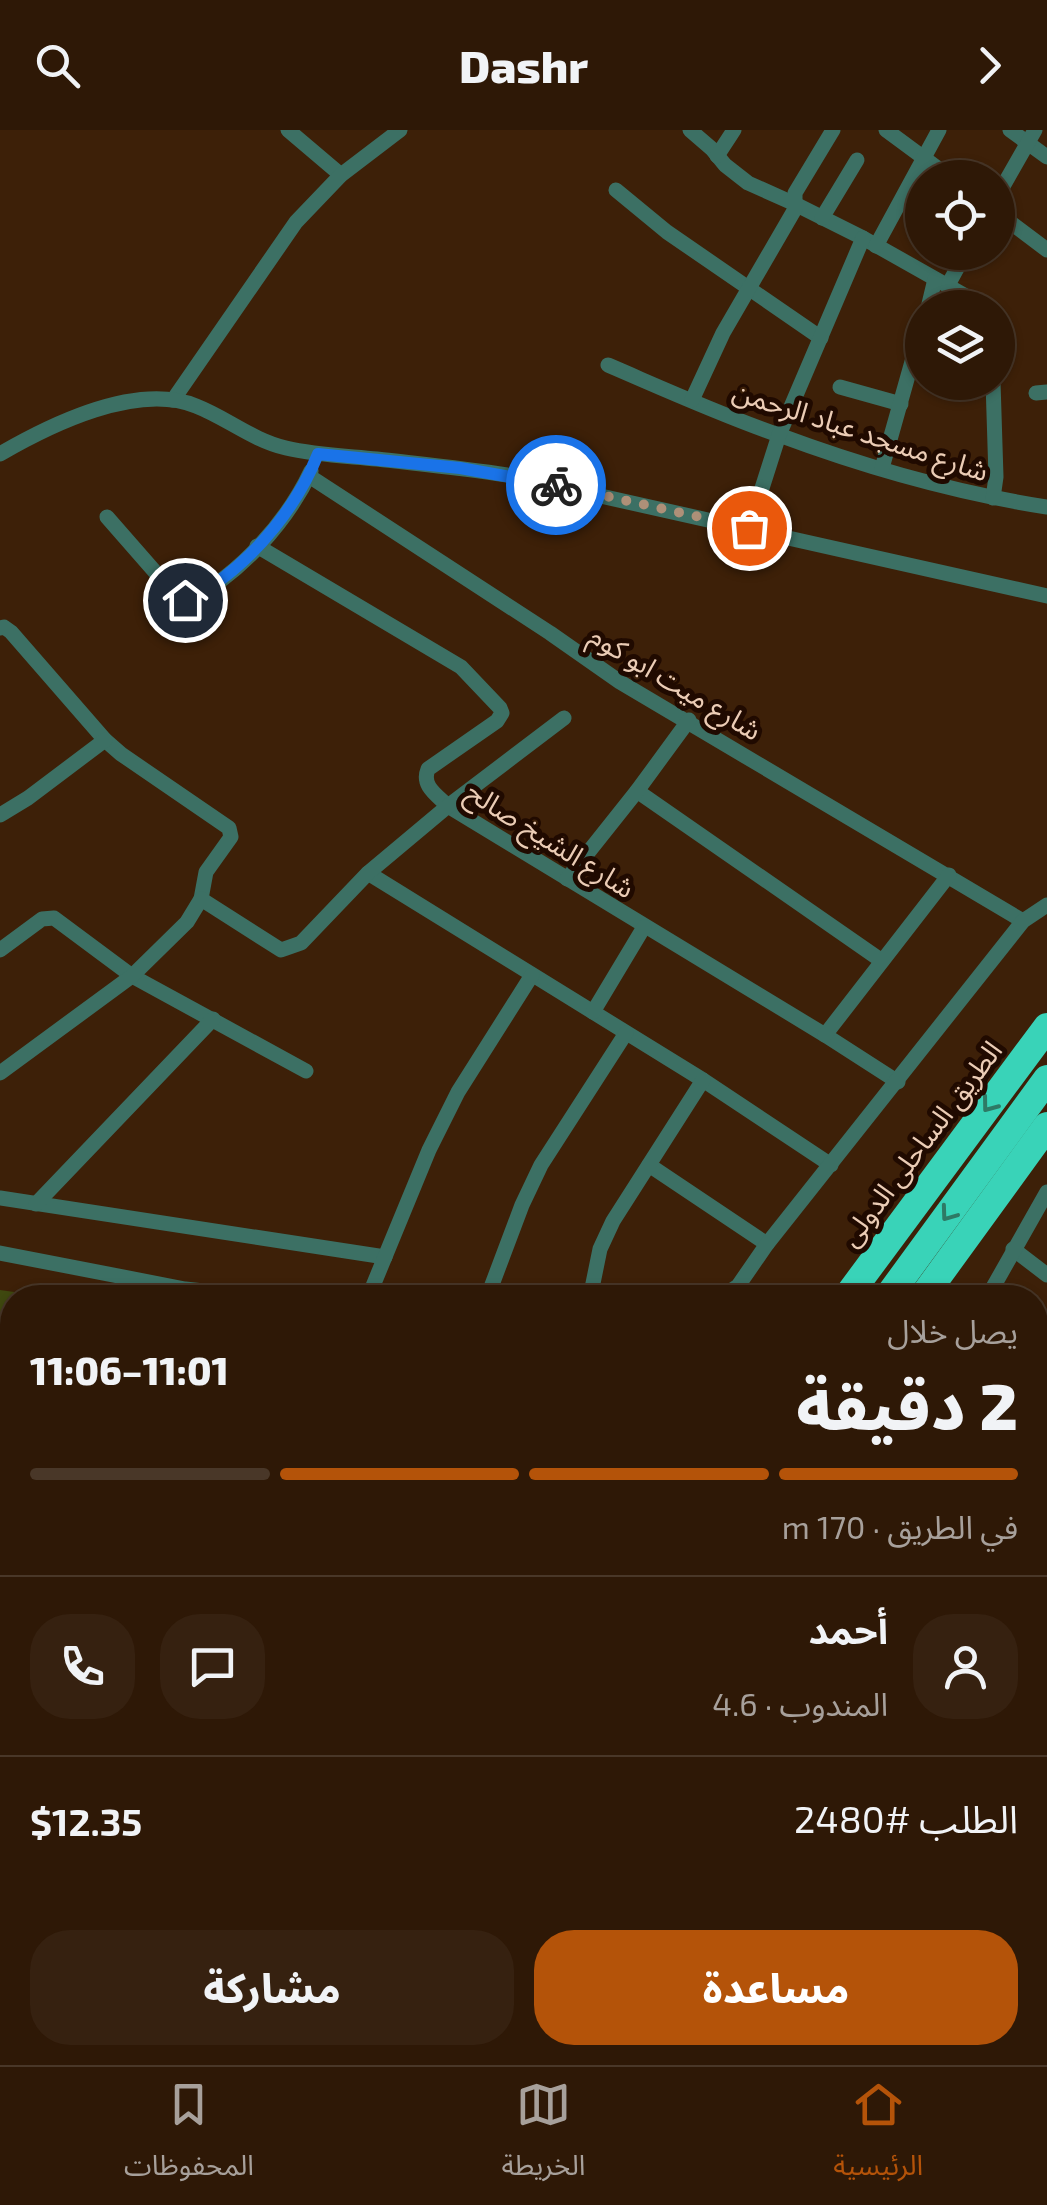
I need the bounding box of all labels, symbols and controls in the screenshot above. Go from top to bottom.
icon: search [30,38,85,93]
text: Dashr [459,38,588,92]
icon: forward [962,38,1017,93]
map controls [905,160,1015,400]
button: locate [905,160,1015,270]
button: layers [905,290,1015,400]
street label: شارع مسجد عباد الرحمن [727,373,993,492]
courier [506,435,606,535]
icon: bike [529,458,584,513]
pin [707,486,792,571]
icon: bag [722,501,777,556]
pin [143,558,228,643]
icon: home [158,573,213,628]
street label: شارع ميت ابو كوم [581,617,768,751]
street label: شارع الشيخ صالح [458,774,642,909]
street label: الطريق الساحلى الدولى [832,1034,1010,1254]
one-way arrow [983,1094,1000,1112]
one-way arrow [942,1203,960,1221]
text: يصل خلال [887,1311,1018,1349]
text: 11:01–11:06 [30,1347,229,1393]
text: 2 دقيقة [796,1365,1018,1443]
text: في الطريق · 170 m [782,1507,1018,1545]
text: أحمد [808,1606,888,1652]
button: phone [30,1614,135,1719]
button: chat [160,1614,265,1719]
button: person [913,1614,1018,1719]
text: المندوب · 4.6 [712,1684,888,1722]
text: الطلب #2480 [794,1795,1018,1841]
text: $12.35 [30,1798,142,1844]
button: مشاركة [30,1930,514,2045]
button: مساعدة [534,1930,1018,2045]
tab: المحفوظات [124,2077,254,2196]
tab: الخريطة [502,2077,585,2196]
tab: الرئيسية [833,2077,923,2196]

